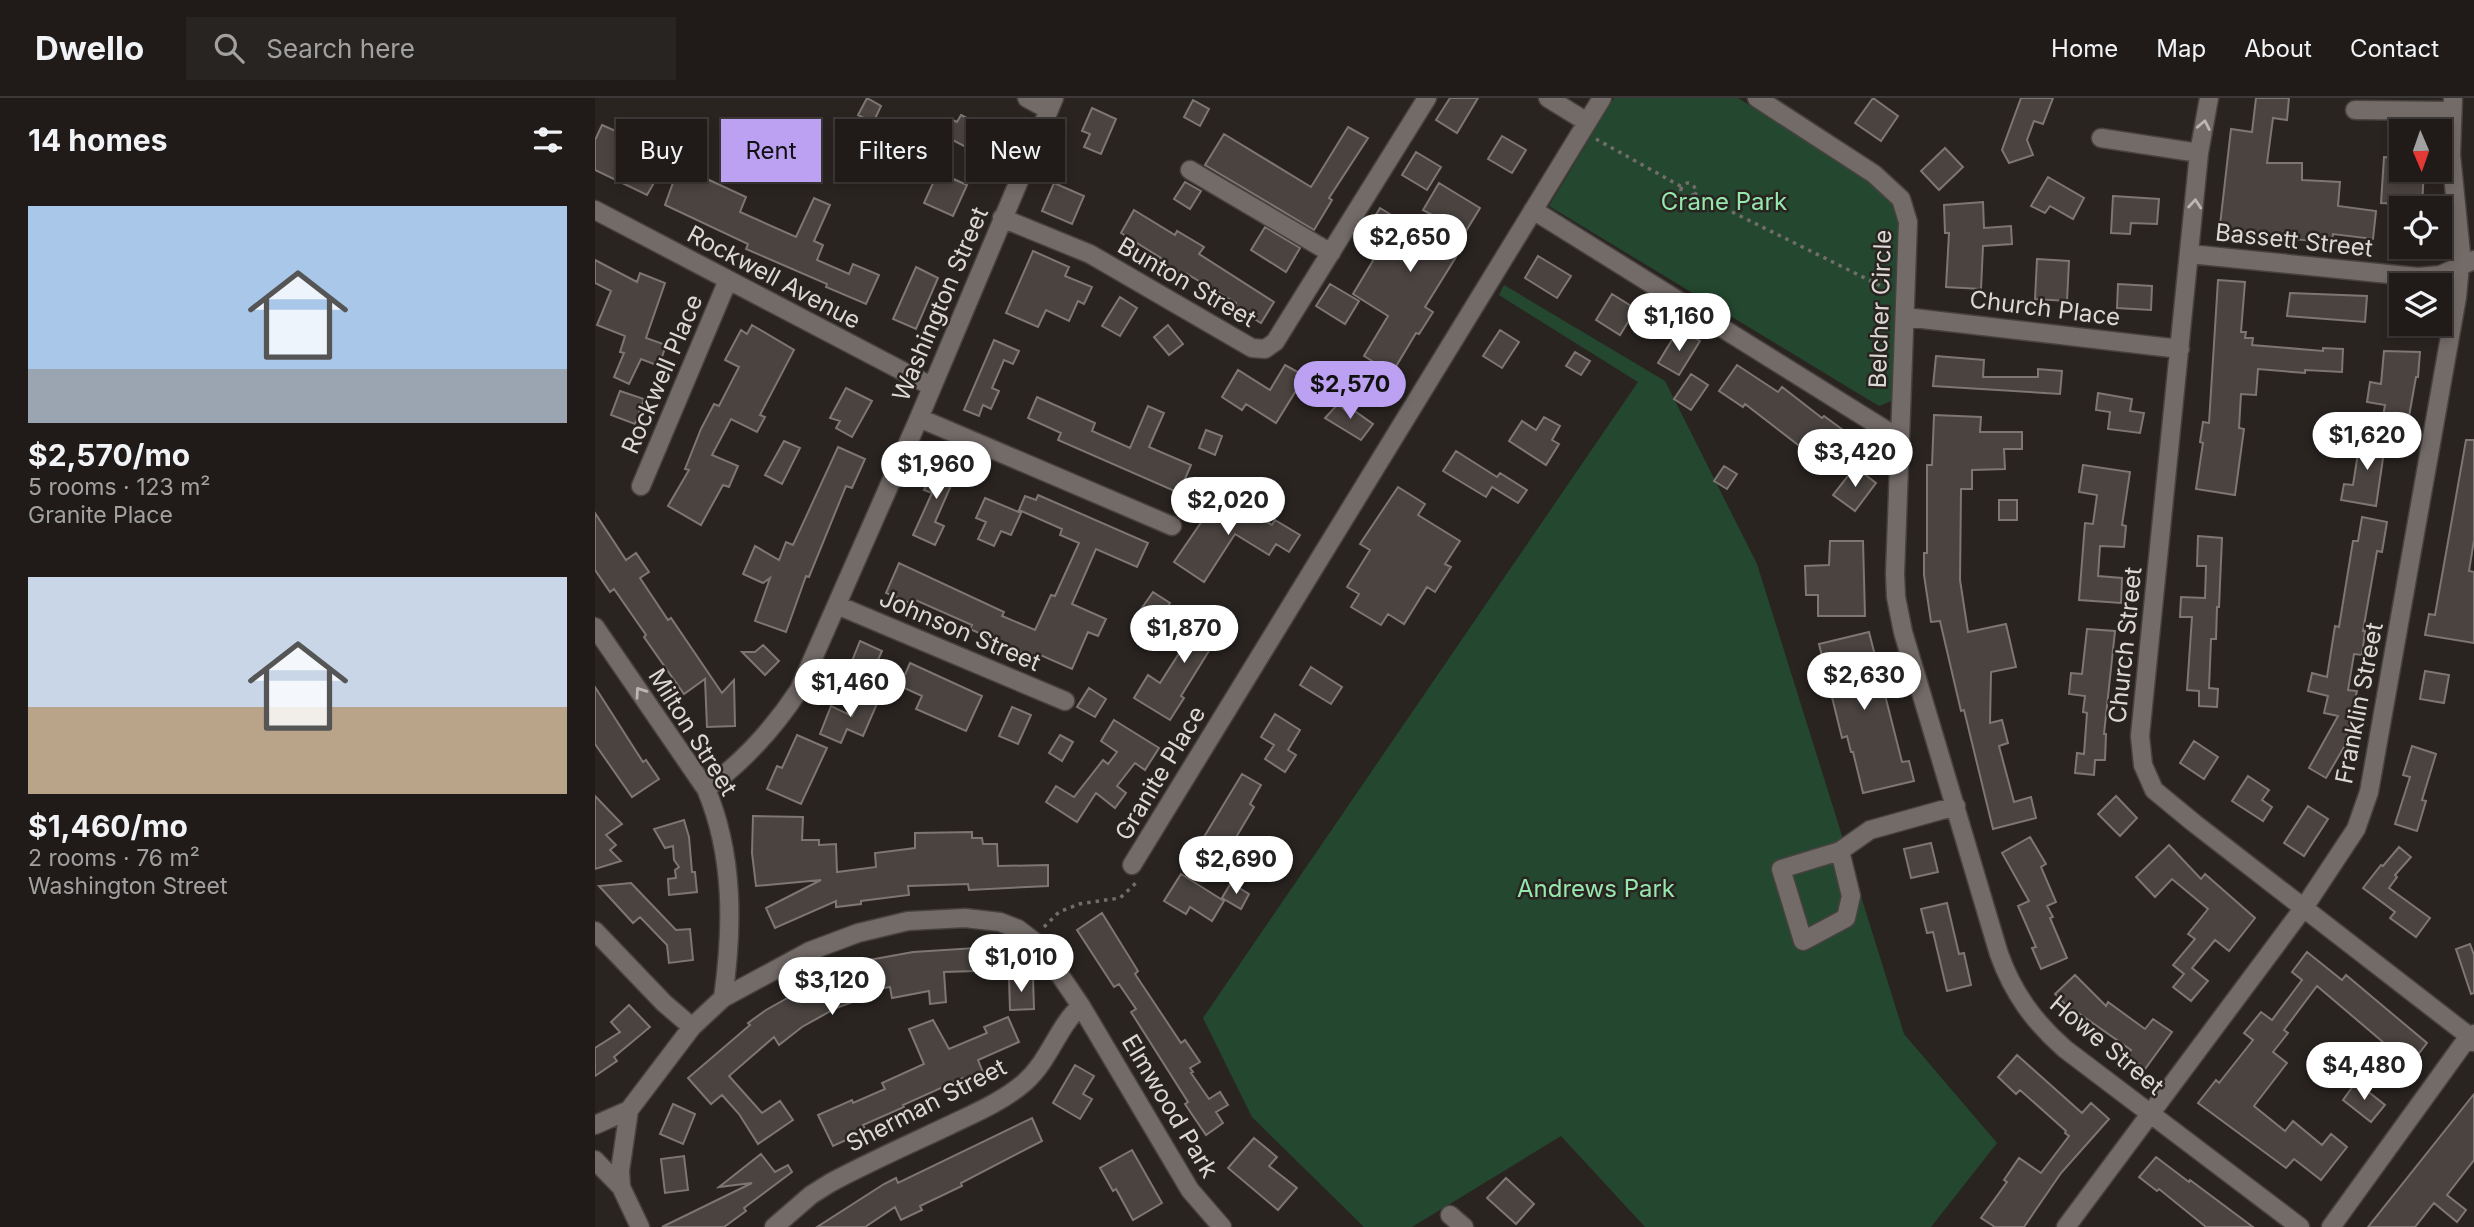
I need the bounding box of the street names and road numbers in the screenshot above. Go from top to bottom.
street label: Washington Street [886,202,994,405]
street label: Bassett Street [2214,217,2374,263]
street label: Rockwell Avenue [682,219,866,335]
street label: Belcher Circle [1863,229,1897,389]
street label: Bunton Street [1113,231,1261,333]
street label: Church Place [1968,284,2122,332]
street label: Rockwell Place [615,290,709,458]
street label: Church Street [2102,565,2148,725]
street label: Johnson Street [875,583,1045,677]
street label: Franklin Street [2329,620,2389,786]
street label: Milton Street [642,663,744,801]
street label: Granite Place [1109,701,1211,845]
street label: Howe Street [2044,989,2170,1101]
street label: Elmwood Park [1116,1029,1224,1183]
street label: Sherman Street [841,1052,1011,1158]

